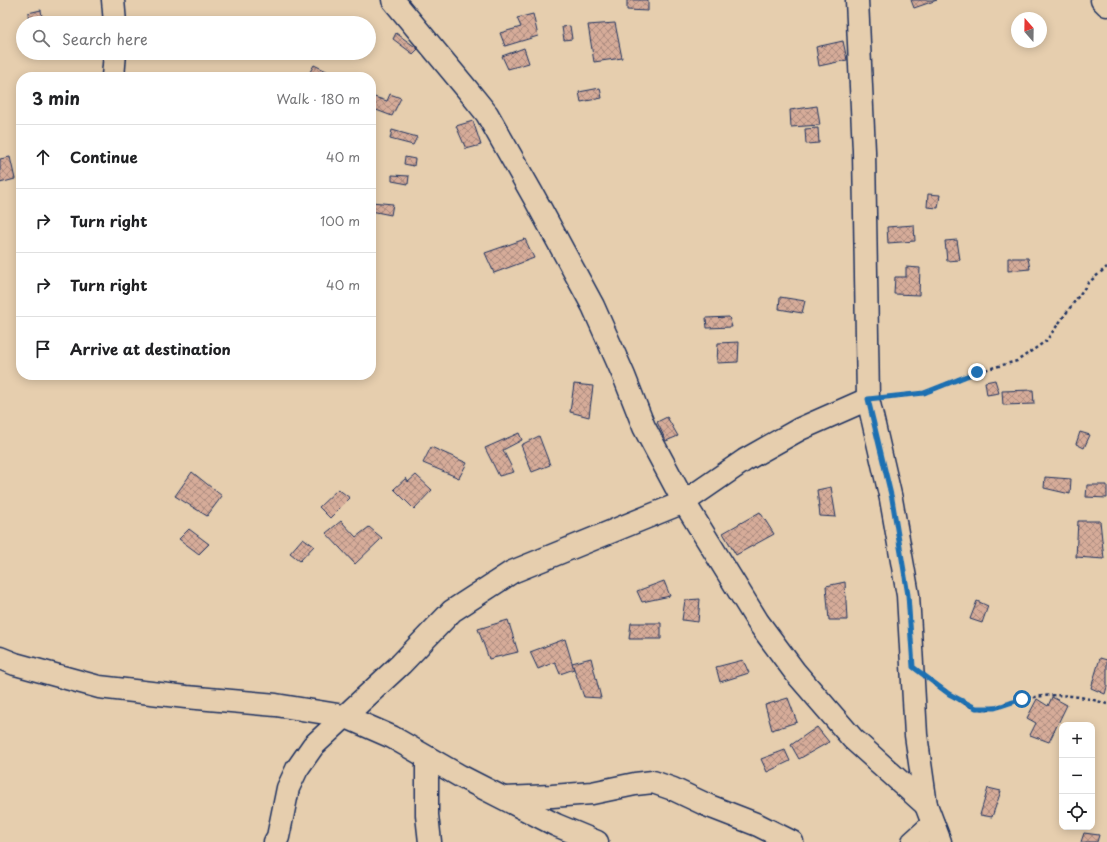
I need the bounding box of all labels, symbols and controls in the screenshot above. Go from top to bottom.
north arrow [1011,12,1047,48]
search box [16,16,376,60]
icon: search [30,27,52,49]
text: Search here [62,27,148,50]
text: 3 min [32,85,80,111]
text: Walk · 180 m [277,89,360,108]
text: Continue [70,145,138,168]
icon: ahead [32,146,54,168]
text: 40 m [326,147,360,166]
text: Turn right [70,209,147,232]
icon: right [32,210,54,232]
text: 100 m [320,211,360,230]
text: Turn right [70,273,147,296]
icon: right [32,274,54,296]
text: 40 m [326,275,360,294]
text: Arrive at destination [70,337,231,360]
icon: arrive [32,338,54,360]
route end [968,363,986,381]
route start [1013,690,1031,708]
map controls [1059,722,1095,830]
button: + [1059,722,1095,758]
button: − [1059,758,1095,794]
button: locate [1059,794,1095,830]

